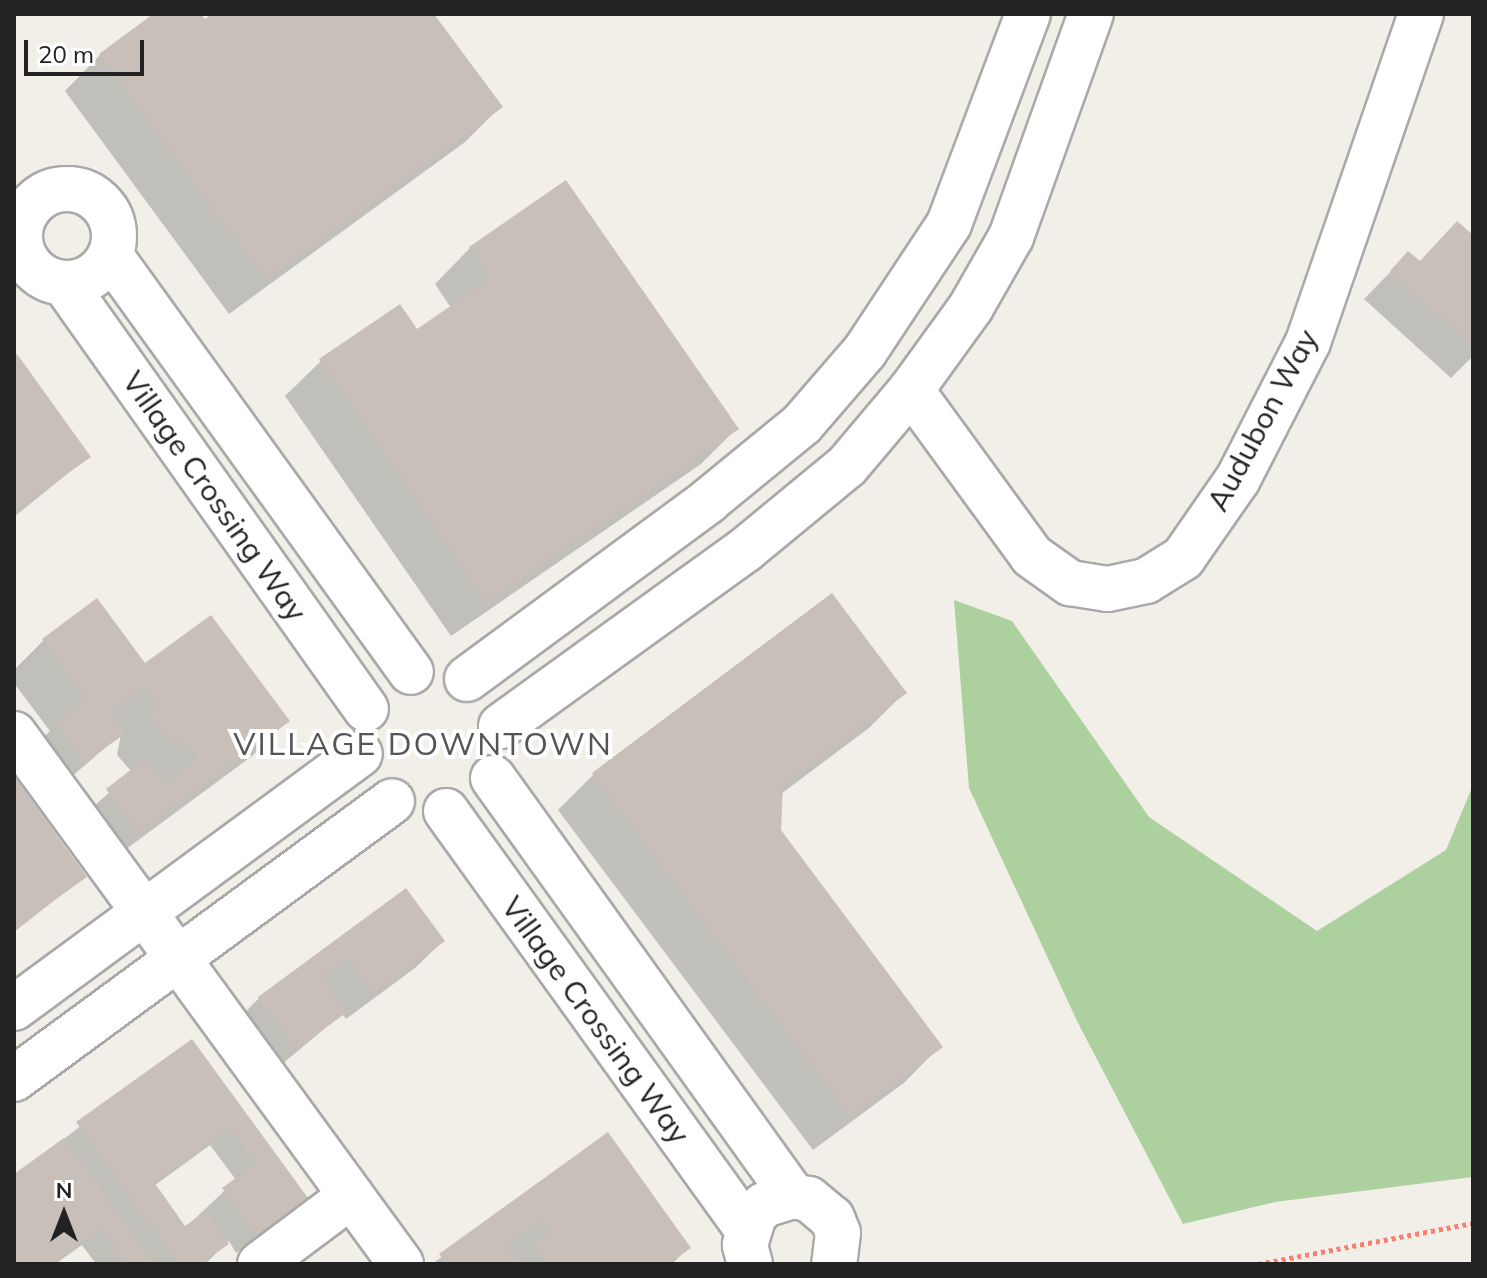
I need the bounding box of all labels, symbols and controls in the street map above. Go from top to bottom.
scale bar [28,24,148,74]
text: 20 m [38,39,94,69]
street label: Audubon Way [1199,323,1325,517]
street label: Village Crossing Way [115,364,315,628]
district label: VILLAGE DOWNTOWN [233,724,613,762]
street label: Village Crossing Way [494,889,698,1151]
north arrow [24,1174,104,1254]
text: N [56,1176,72,1204]

